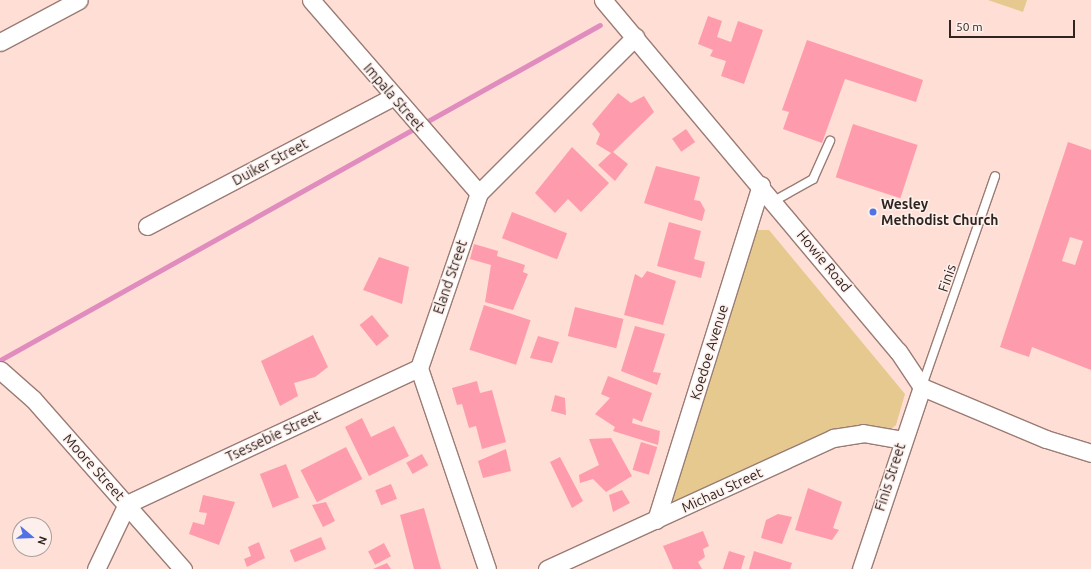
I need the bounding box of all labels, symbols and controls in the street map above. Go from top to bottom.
scale bar [951,12,1077,38]
text: 50 m [956,20,983,33]
street label: Impala Street [360,60,428,134]
street label: Duiker Street [229,135,311,189]
place label: Wesley Methodist Church [881,196,998,228]
marker: Wesley Methodist Church [868,207,878,217]
street label: Howie Road [793,227,855,295]
street label: Eland Street [429,238,471,316]
street label: Finis [934,262,960,294]
street label: Koedoe Avenue [687,302,731,402]
street label: Tsessebie Street [223,407,323,465]
street label: Moore Street [60,430,128,504]
street label: Finis Street [871,441,909,513]
street label: Michau Street [679,464,765,516]
north arrow [12,517,52,557]
text: N [35,535,49,546]

